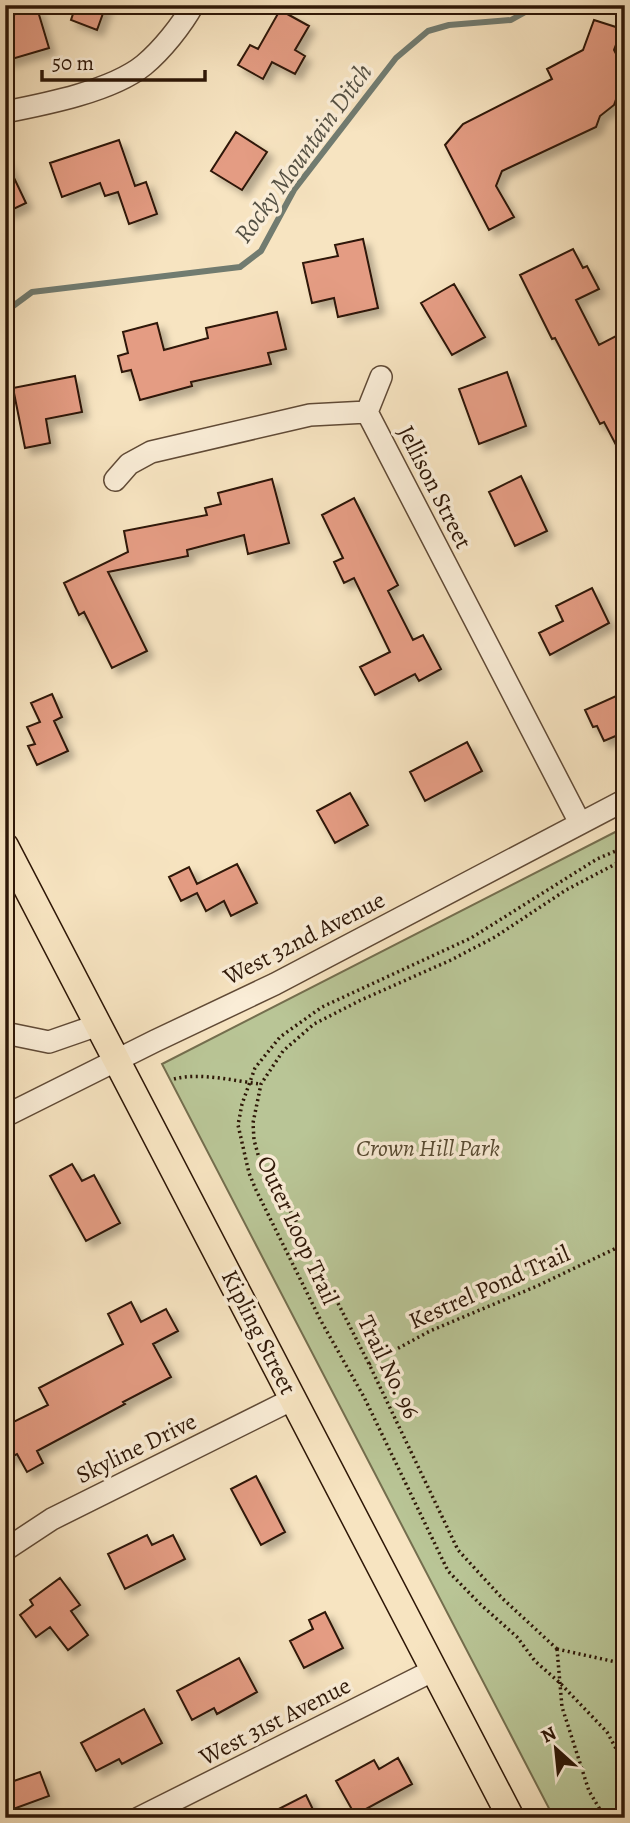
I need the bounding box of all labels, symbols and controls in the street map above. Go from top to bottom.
scale bar [42,38,205,82]
text: 50 m [52,49,94,77]
water label: Rocky Mountain Ditch [226,56,380,250]
street label: Jellison Street [390,420,480,554]
street label: West 32nd Avenue [217,883,390,993]
park label: Crown Hill Park [356,1132,500,1164]
street label: Outer Loop Trail [250,1150,347,1310]
street label: Kestrel Pond Trail [403,1237,575,1337]
street label: Kipling Street [214,1264,304,1400]
street label: Trail No. 96 [350,1310,428,1424]
street label: Skyline Drive [70,1405,202,1491]
street label: West 31st Avenue [193,1669,356,1773]
north arrow [522,1714,592,1784]
text: N [537,1720,561,1749]

